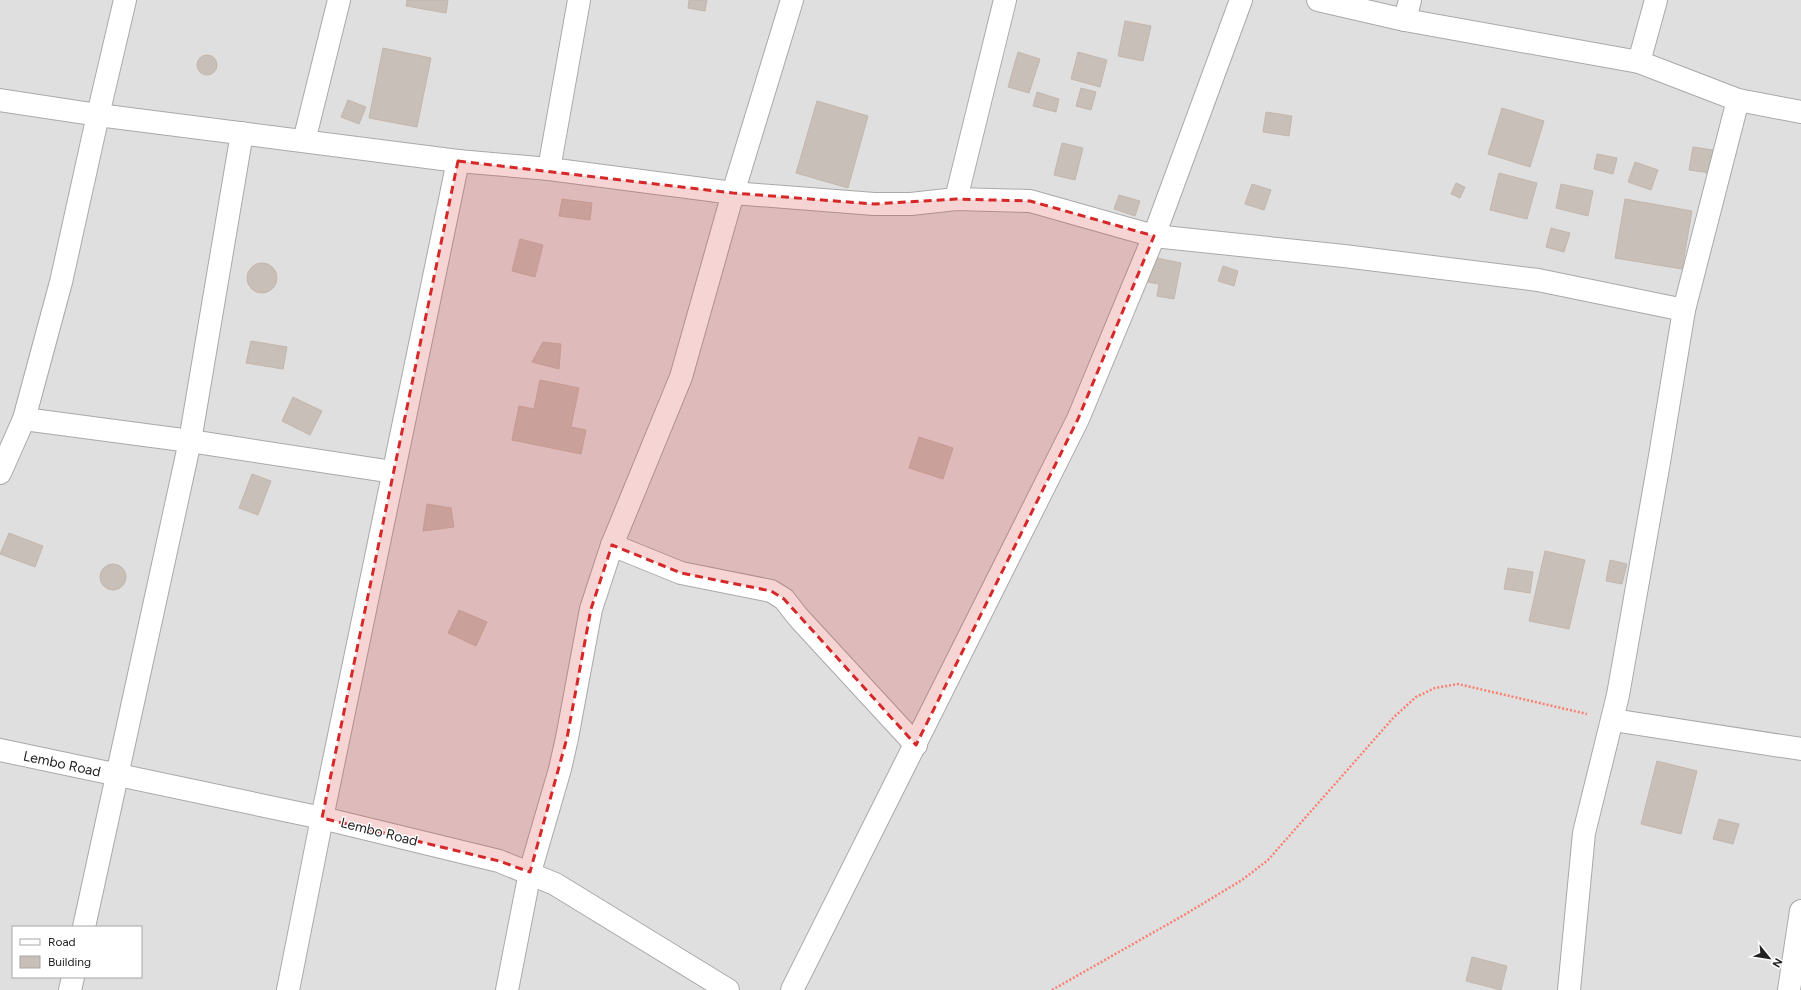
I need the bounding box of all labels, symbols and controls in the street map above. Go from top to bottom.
street label: Lembo Road [22,747,102,781]
street label: Lembo Road [339,814,419,850]
legend [12,926,142,978]
text: Road [48,935,76,949]
north arrow [1749,938,1789,978]
text: Building [48,955,91,969]
text: N [1769,956,1785,970]

